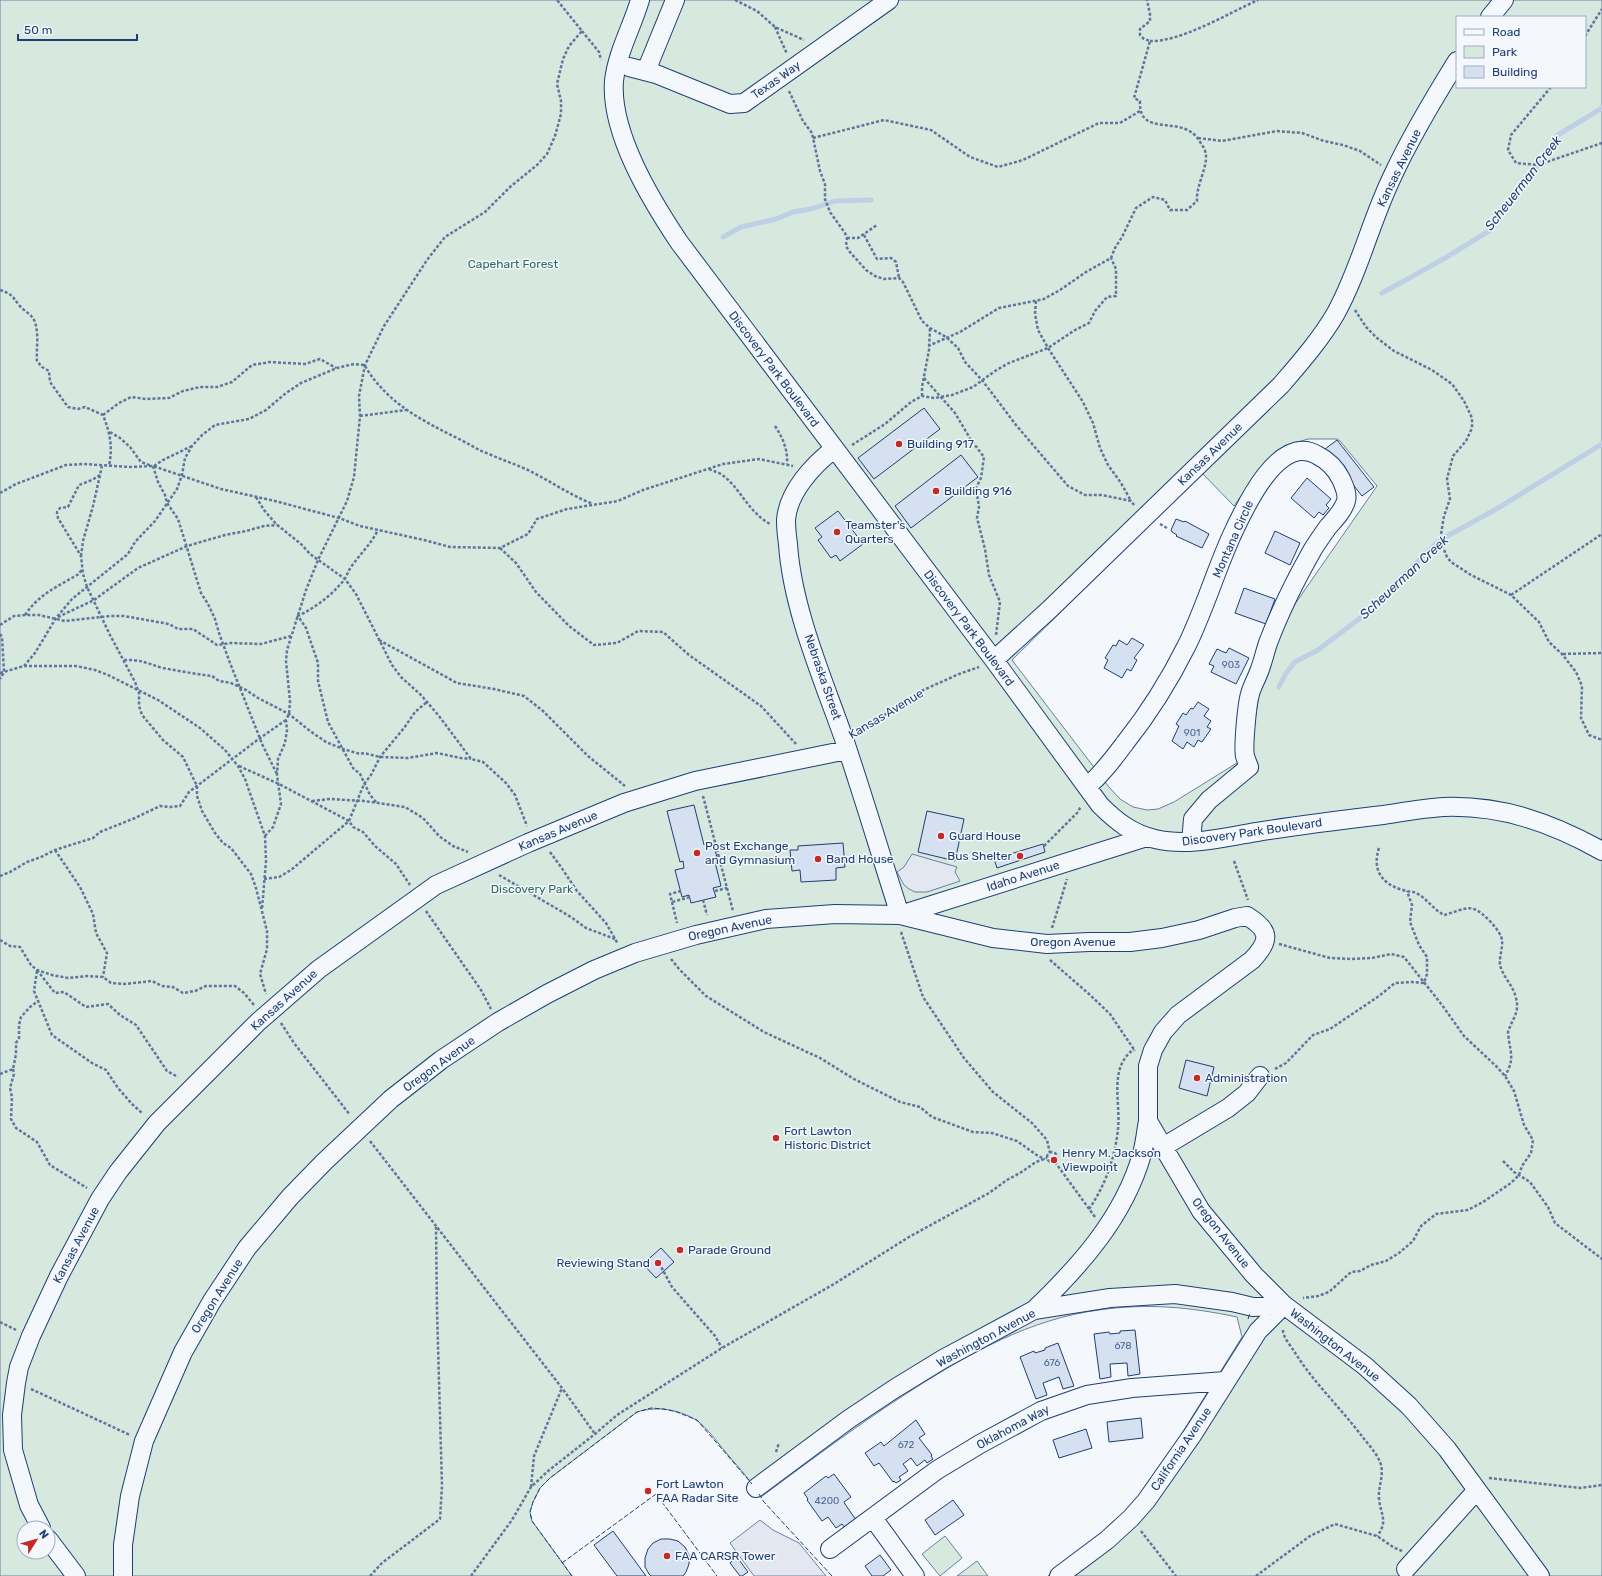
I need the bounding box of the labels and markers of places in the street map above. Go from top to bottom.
place label: Building 917 [907,437,974,451]
marker: Building 917 [894,439,904,449]
place label: Building 916 [944,484,1012,498]
marker: Building 916 [931,486,941,496]
place label: Teamster's Quarters [845,518,905,546]
marker: Teamster's Quarters [832,527,842,537]
place label: Guard House [949,829,1021,843]
marker: Guard House [936,831,946,841]
place label: Post Exchange and Gymnasium [705,839,795,867]
marker: Post Exchange and Gymnasium [692,848,702,858]
place label: Bus Shelter [947,849,1012,863]
marker: Bus Shelter [1015,851,1025,861]
place label: Band House [826,852,894,866]
marker: Band House [813,854,823,864]
place label: Administration [1205,1071,1287,1085]
marker: Administration [1192,1073,1202,1083]
place label: Fort Lawton Historic District [784,1124,871,1152]
marker: Fort Lawton Historic District [771,1133,781,1143]
place label: Henry M. Jackson Viewpoint [1062,1146,1161,1174]
marker: Henry M. Jackson Viewpoint [1049,1155,1059,1165]
place label: Parade Ground [688,1243,771,1257]
marker: Parade Ground [675,1245,685,1255]
place label: Reviewing Stand [557,1256,650,1270]
marker: Reviewing Stand [653,1258,663,1268]
place label: Fort Lawton FAA Radar Site [656,1477,739,1505]
marker: Fort Lawton FAA Radar Site [643,1486,653,1496]
place label: FAA CARSR Tower [675,1549,776,1563]
marker: FAA CARSR Tower [662,1551,672,1561]

